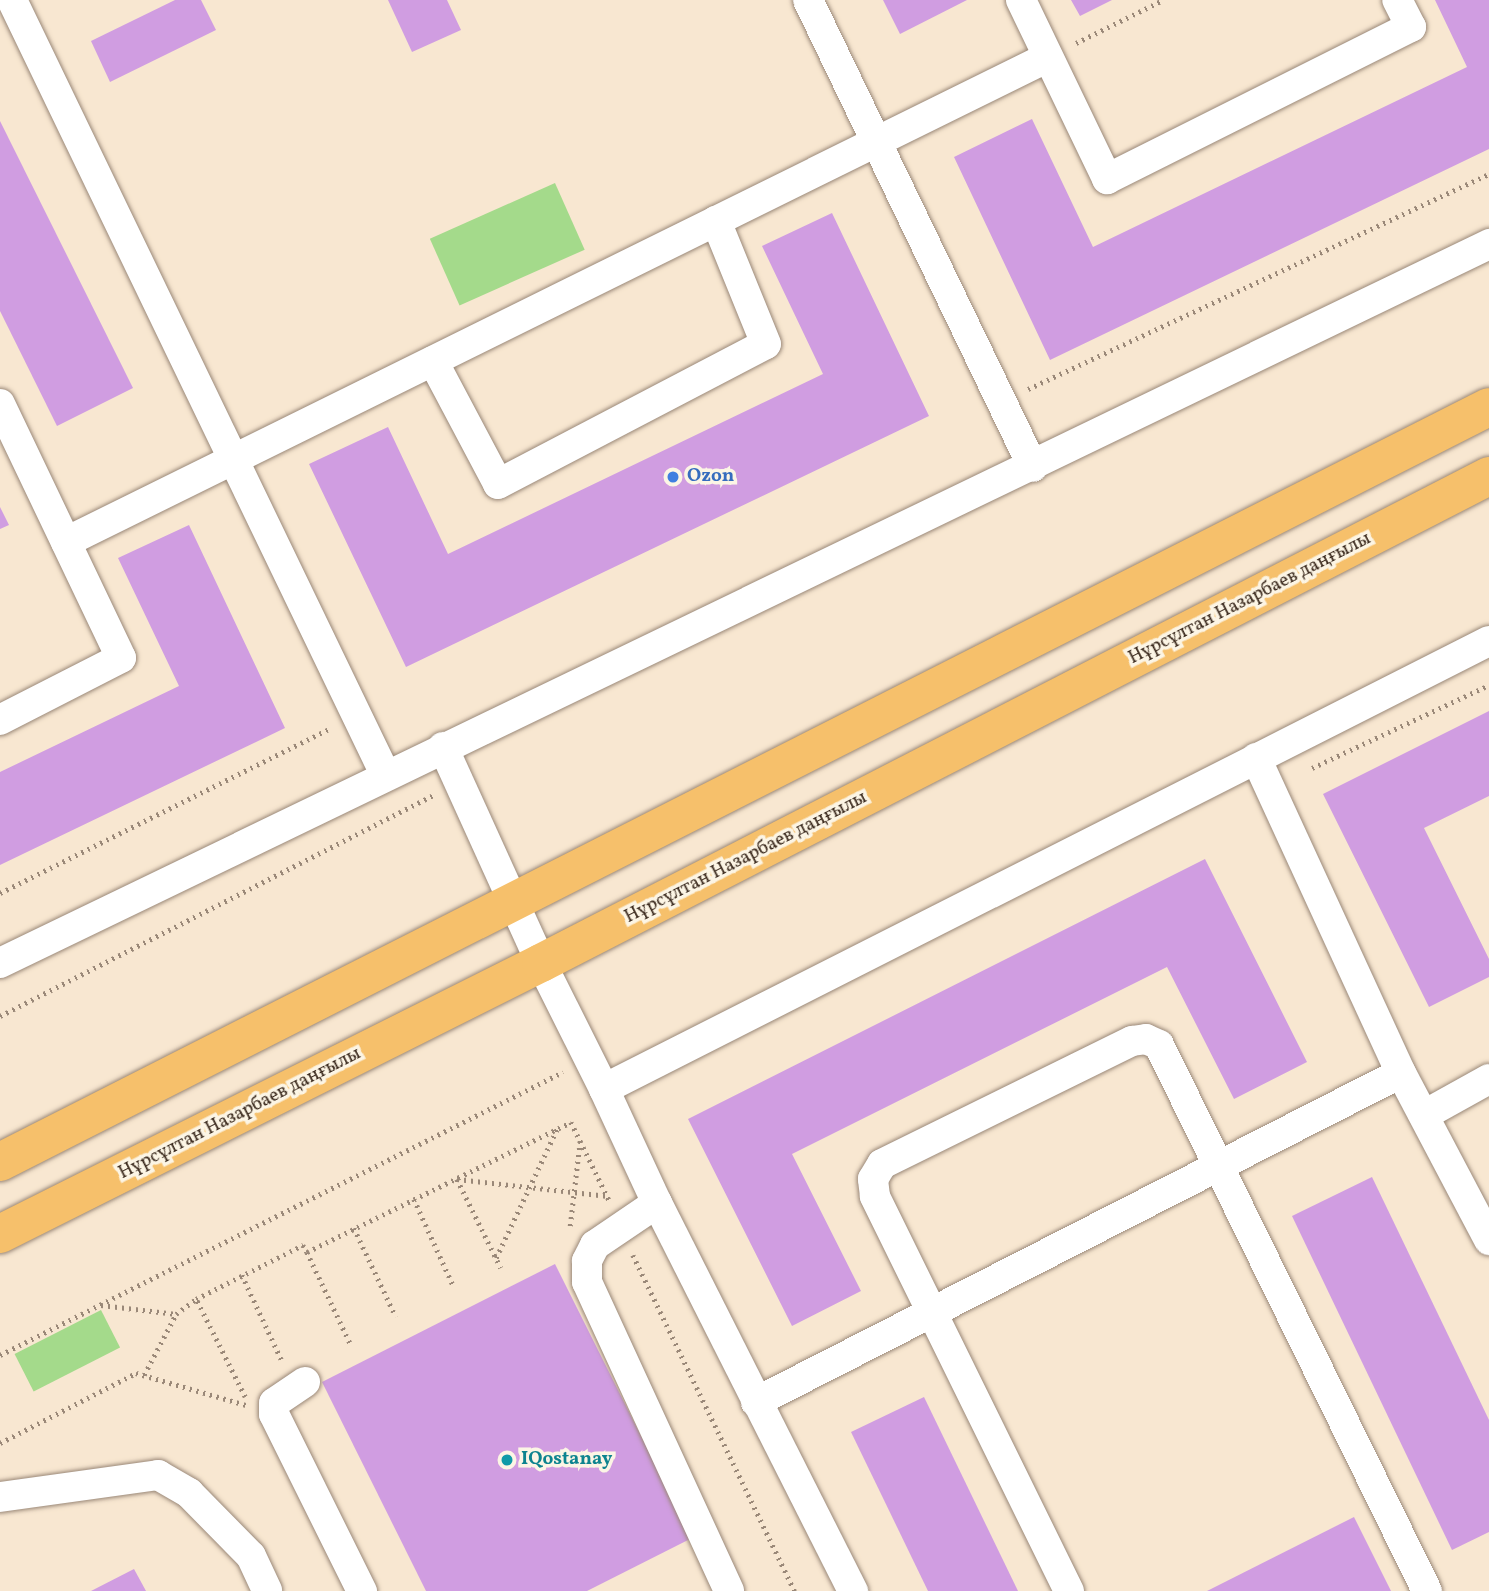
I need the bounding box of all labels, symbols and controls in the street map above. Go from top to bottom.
place label: Ozon [687,466,734,488]
marker: Ozon [665,469,681,485]
street label: Нұрсұлтан Назарбаев даңғылы [1125,528,1375,670]
street label: Нұрсұлтан Назарбаев даңғылы [621,787,871,929]
street label: Нұрсұлтан Назарбаев даңғылы [115,1043,365,1185]
place label: IQostanay [521,1449,612,1471]
marker: IQostanay [499,1452,515,1468]

